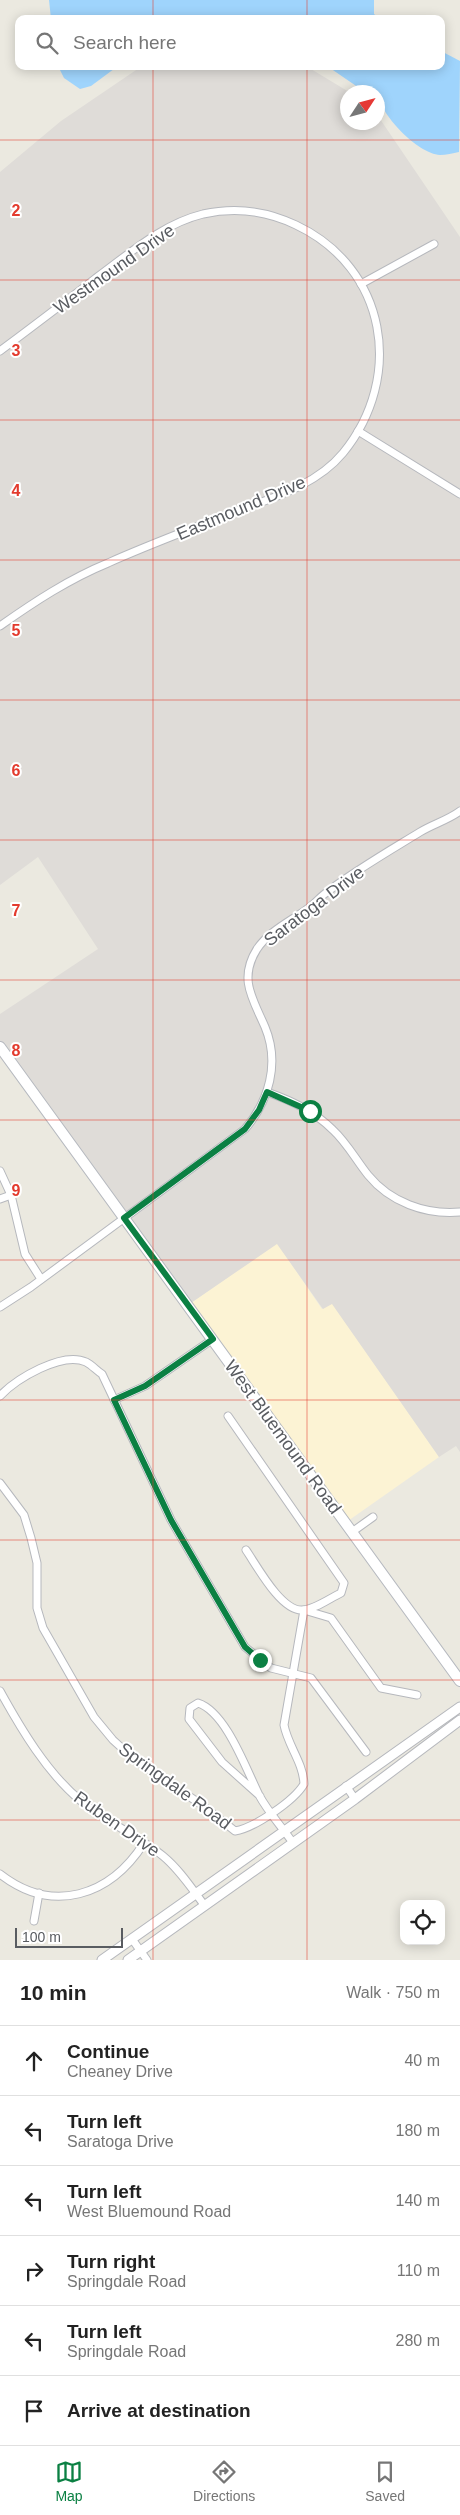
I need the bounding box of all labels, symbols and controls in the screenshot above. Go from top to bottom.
search box [15,15,445,70]
icon: search [33,29,61,57]
text: Search here [73,32,177,53]
north arrow [340,85,385,130]
text: 2 [12,202,21,219]
street label: Westmound Drive [50,220,178,318]
text: 3 [12,342,21,359]
street label: Eastmound Drive [174,472,308,544]
text: 4 [12,482,21,499]
text: 5 [12,622,21,639]
text: 6 [12,762,21,779]
street label: Saratoga Drive [260,862,368,950]
text: 7 [12,902,21,919]
text: 8 [12,1042,21,1059]
route start [299,1100,322,1123]
text: 9 [12,1182,21,1199]
street label: West Bluemound Road [221,1356,345,1518]
route end [249,1649,272,1672]
street label: Springdale Road [115,1738,235,1834]
street label: Ruben Drive [70,1787,164,1861]
map controls [400,1900,445,1945]
button: locate [400,1900,445,1945]
scale bar [15,1925,122,1948]
text: 100 m [22,1929,61,1945]
text: 10 min [20,1981,87,2004]
text: Walk · 750 m [346,1984,440,2001]
text: Continue [67,2041,149,2062]
icon: ahead [20,2047,48,2075]
text: 40 m [404,2052,440,2069]
text: Cheaney Drive [67,2063,173,2080]
text: Turn left [67,2111,142,2132]
icon: left [20,2117,48,2145]
text: 180 m [396,2122,440,2139]
text: Saratoga Drive [67,2133,174,2150]
text: Turn left [67,2181,142,2202]
icon: left [20,2187,48,2215]
text: 140 m [396,2192,440,2209]
text: West Bluemound Road [67,2203,231,2220]
text: Turn right [67,2251,155,2272]
icon: right [20,2257,48,2285]
text: 110 m [397,2262,440,2279]
text: Springdale Road [67,2273,186,2290]
text: Turn left [67,2321,142,2342]
icon: left [20,2327,48,2355]
text: 280 m [396,2332,440,2349]
text: Springdale Road [67,2343,186,2360]
icon: arrive [20,2397,48,2425]
text: Arrive at destination [67,2400,251,2421]
tab: Map [55,2458,83,2504]
tab: Directions [193,2458,255,2504]
tab: Saved [365,2458,405,2504]

